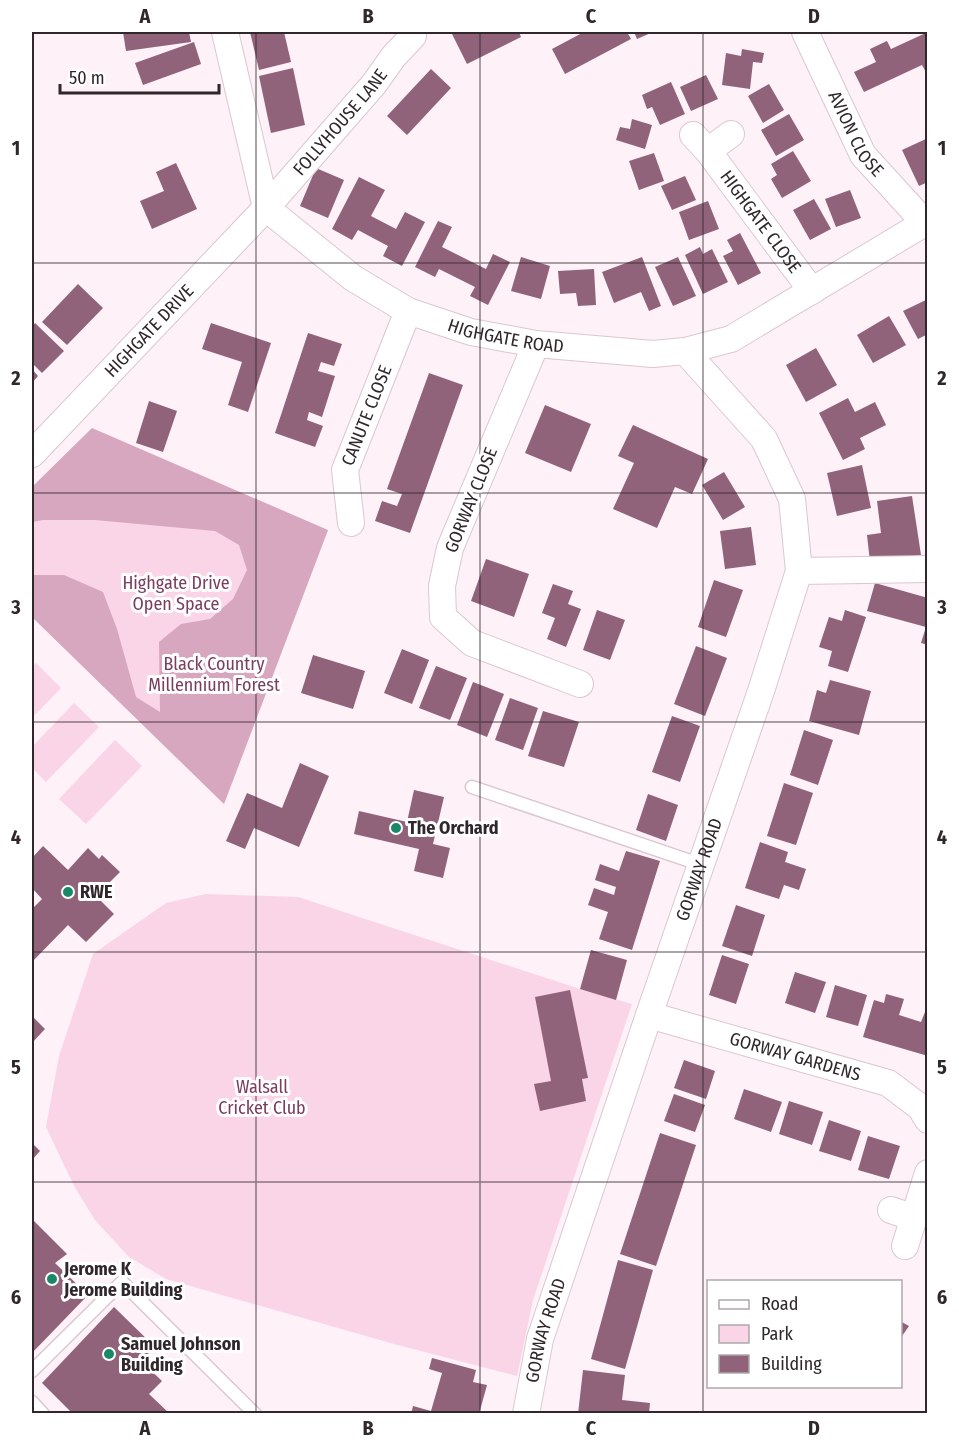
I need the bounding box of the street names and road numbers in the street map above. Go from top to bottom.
street label: FOLLYHOUSE LANE [288,65,392,180]
street label: AVION CLOSE [823,88,888,181]
street label: HIGHGATE CLOSE [715,166,806,277]
street label: HIGHGATE DRIVE [100,280,198,382]
street label: HIGHGATE ROAD [445,314,565,357]
street label: CANUTE CLOSE [337,362,396,469]
street label: GORWAY CLOSE [440,444,502,556]
street label: GORWAY ROAD [671,815,727,924]
street label: GORWAY GARDENS [727,1028,863,1086]
street label: GORWAY ROAD [521,1275,571,1384]

